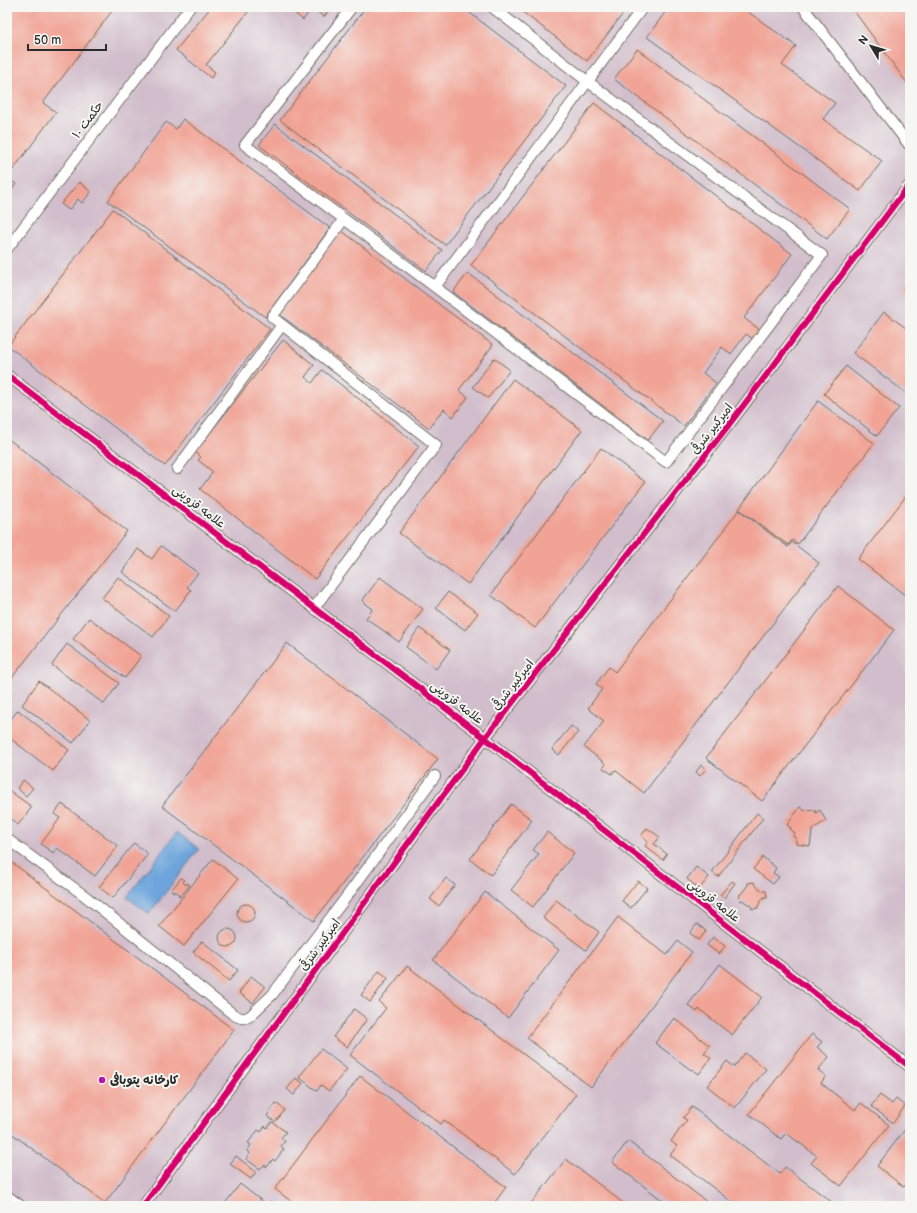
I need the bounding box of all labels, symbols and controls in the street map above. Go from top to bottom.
scale bar [28,26,106,52]
north arrow [851,26,891,66]
text: 50 m [34,33,61,48]
text: N [856,33,871,47]
street label: حکمت ۱۰ [69,98,107,142]
street label: امیرکبیر شرقی [687,401,737,457]
street label: علامه قزوینی [169,482,229,532]
street label: امیرکبیر شرقی [488,657,538,713]
street label: علامه قزوینی [427,678,487,728]
street label: علامه قزوینی [685,876,743,926]
street label: امیرکبیر شرقی [296,916,344,974]
place label: کارخانه پتوبافی [110,1072,179,1088]
marker: کارخانه پتوبافی [97,1075,107,1085]

